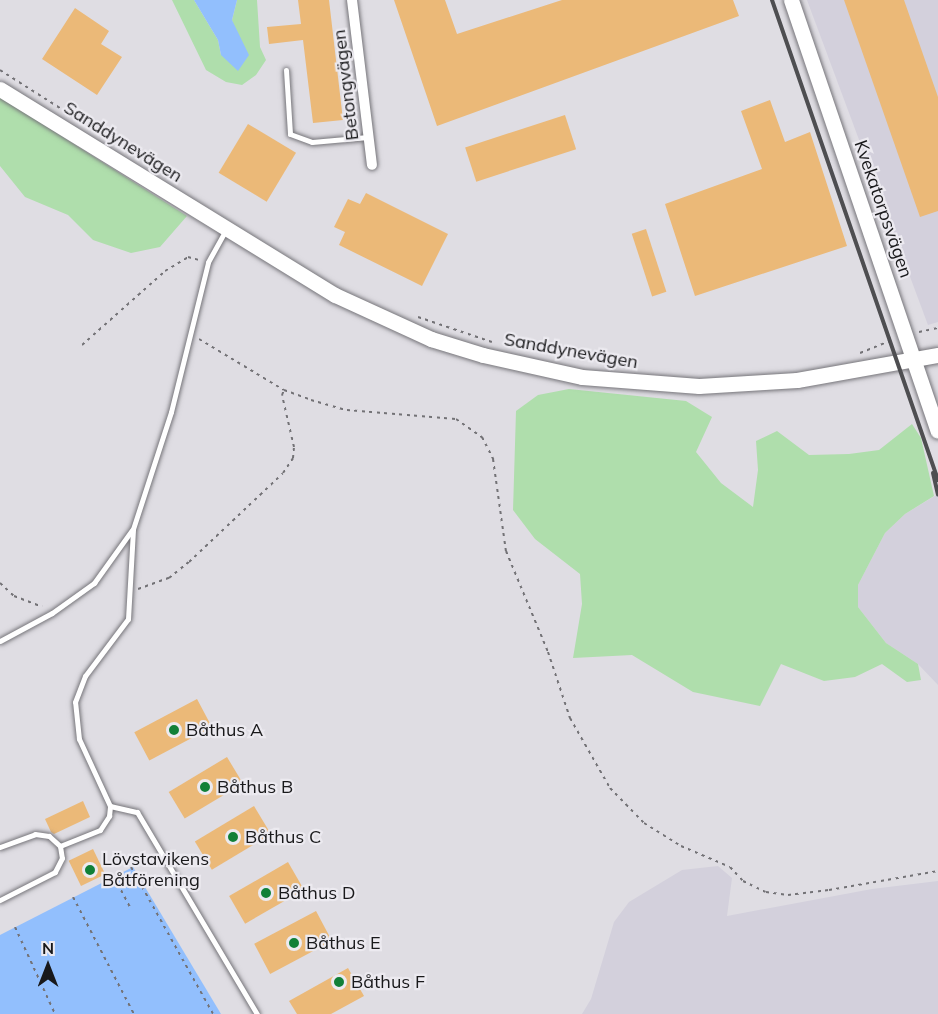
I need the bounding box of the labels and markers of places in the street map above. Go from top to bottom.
place label: Båthus A [186,719,263,741]
marker: Båthus A [167,723,181,737]
place label: Båthus B [217,776,293,798]
marker: Båthus B [198,780,212,794]
place label: Båthus C [245,826,321,848]
marker: Båthus C [226,830,240,844]
place label: Lövstavikens Båtförening [102,849,209,892]
marker: Lövstavikens Båtförening [83,863,97,877]
place label: Båthus D [278,882,355,904]
marker: Båthus D [259,886,273,900]
place label: Båthus E [306,932,380,954]
marker: Båthus E [287,936,301,950]
place label: Båthus F [351,971,425,993]
marker: Båthus F [332,975,346,989]

